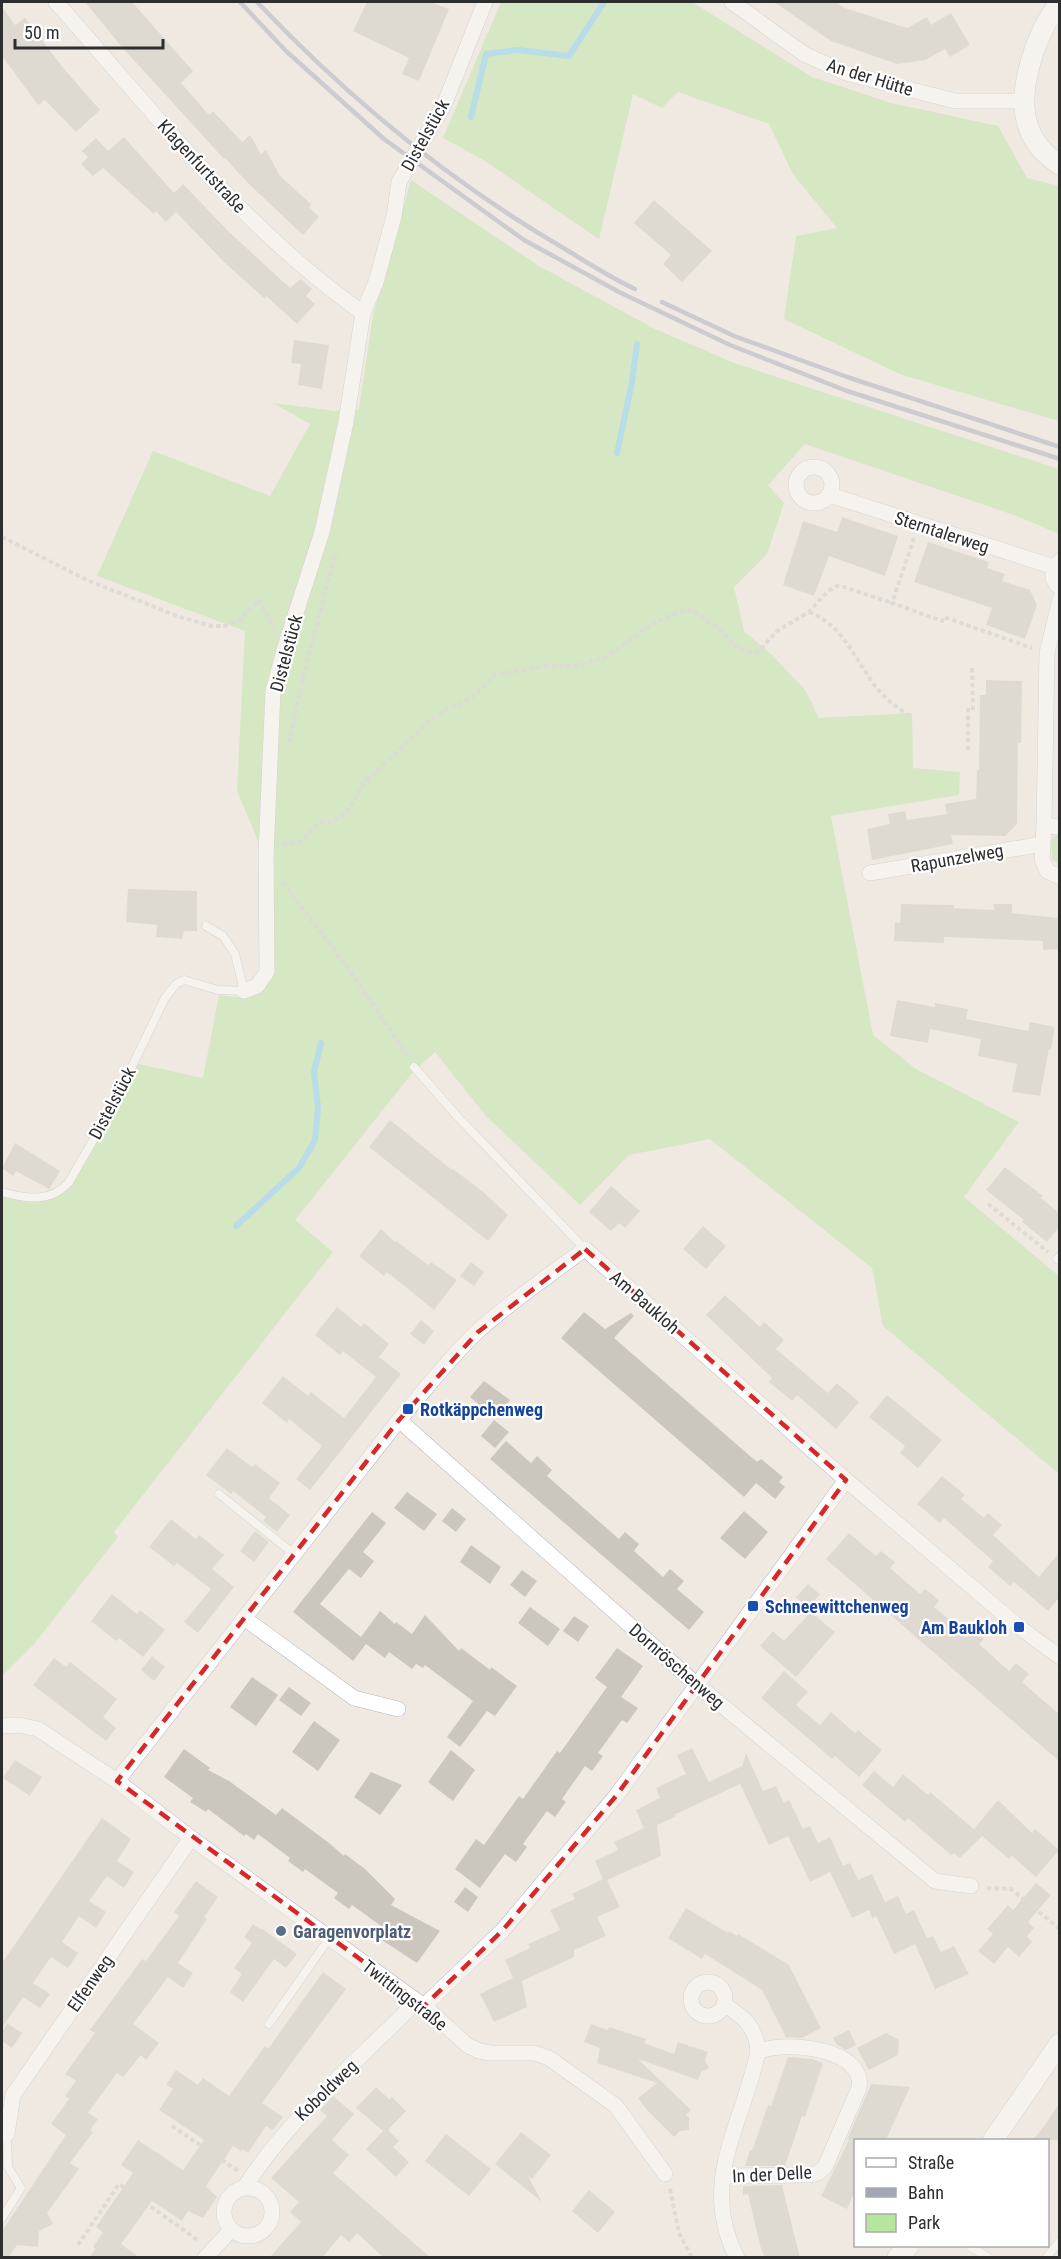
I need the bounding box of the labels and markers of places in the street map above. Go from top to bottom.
place label: Rotkäppchenweg [420,1399,543,1420]
marker: Rotkäppchenweg [401,1402,415,1416]
place label: Schneewittchenweg [765,1596,909,1617]
marker: Schneewittchenweg [746,1599,760,1613]
place label: Am Baukloh [921,1617,1007,1638]
marker: Am Baukloh [1012,1620,1026,1634]
place label: Garagenvorplatz [293,1921,411,1942]
marker: Garagenvorplatz [274,1924,288,1938]

